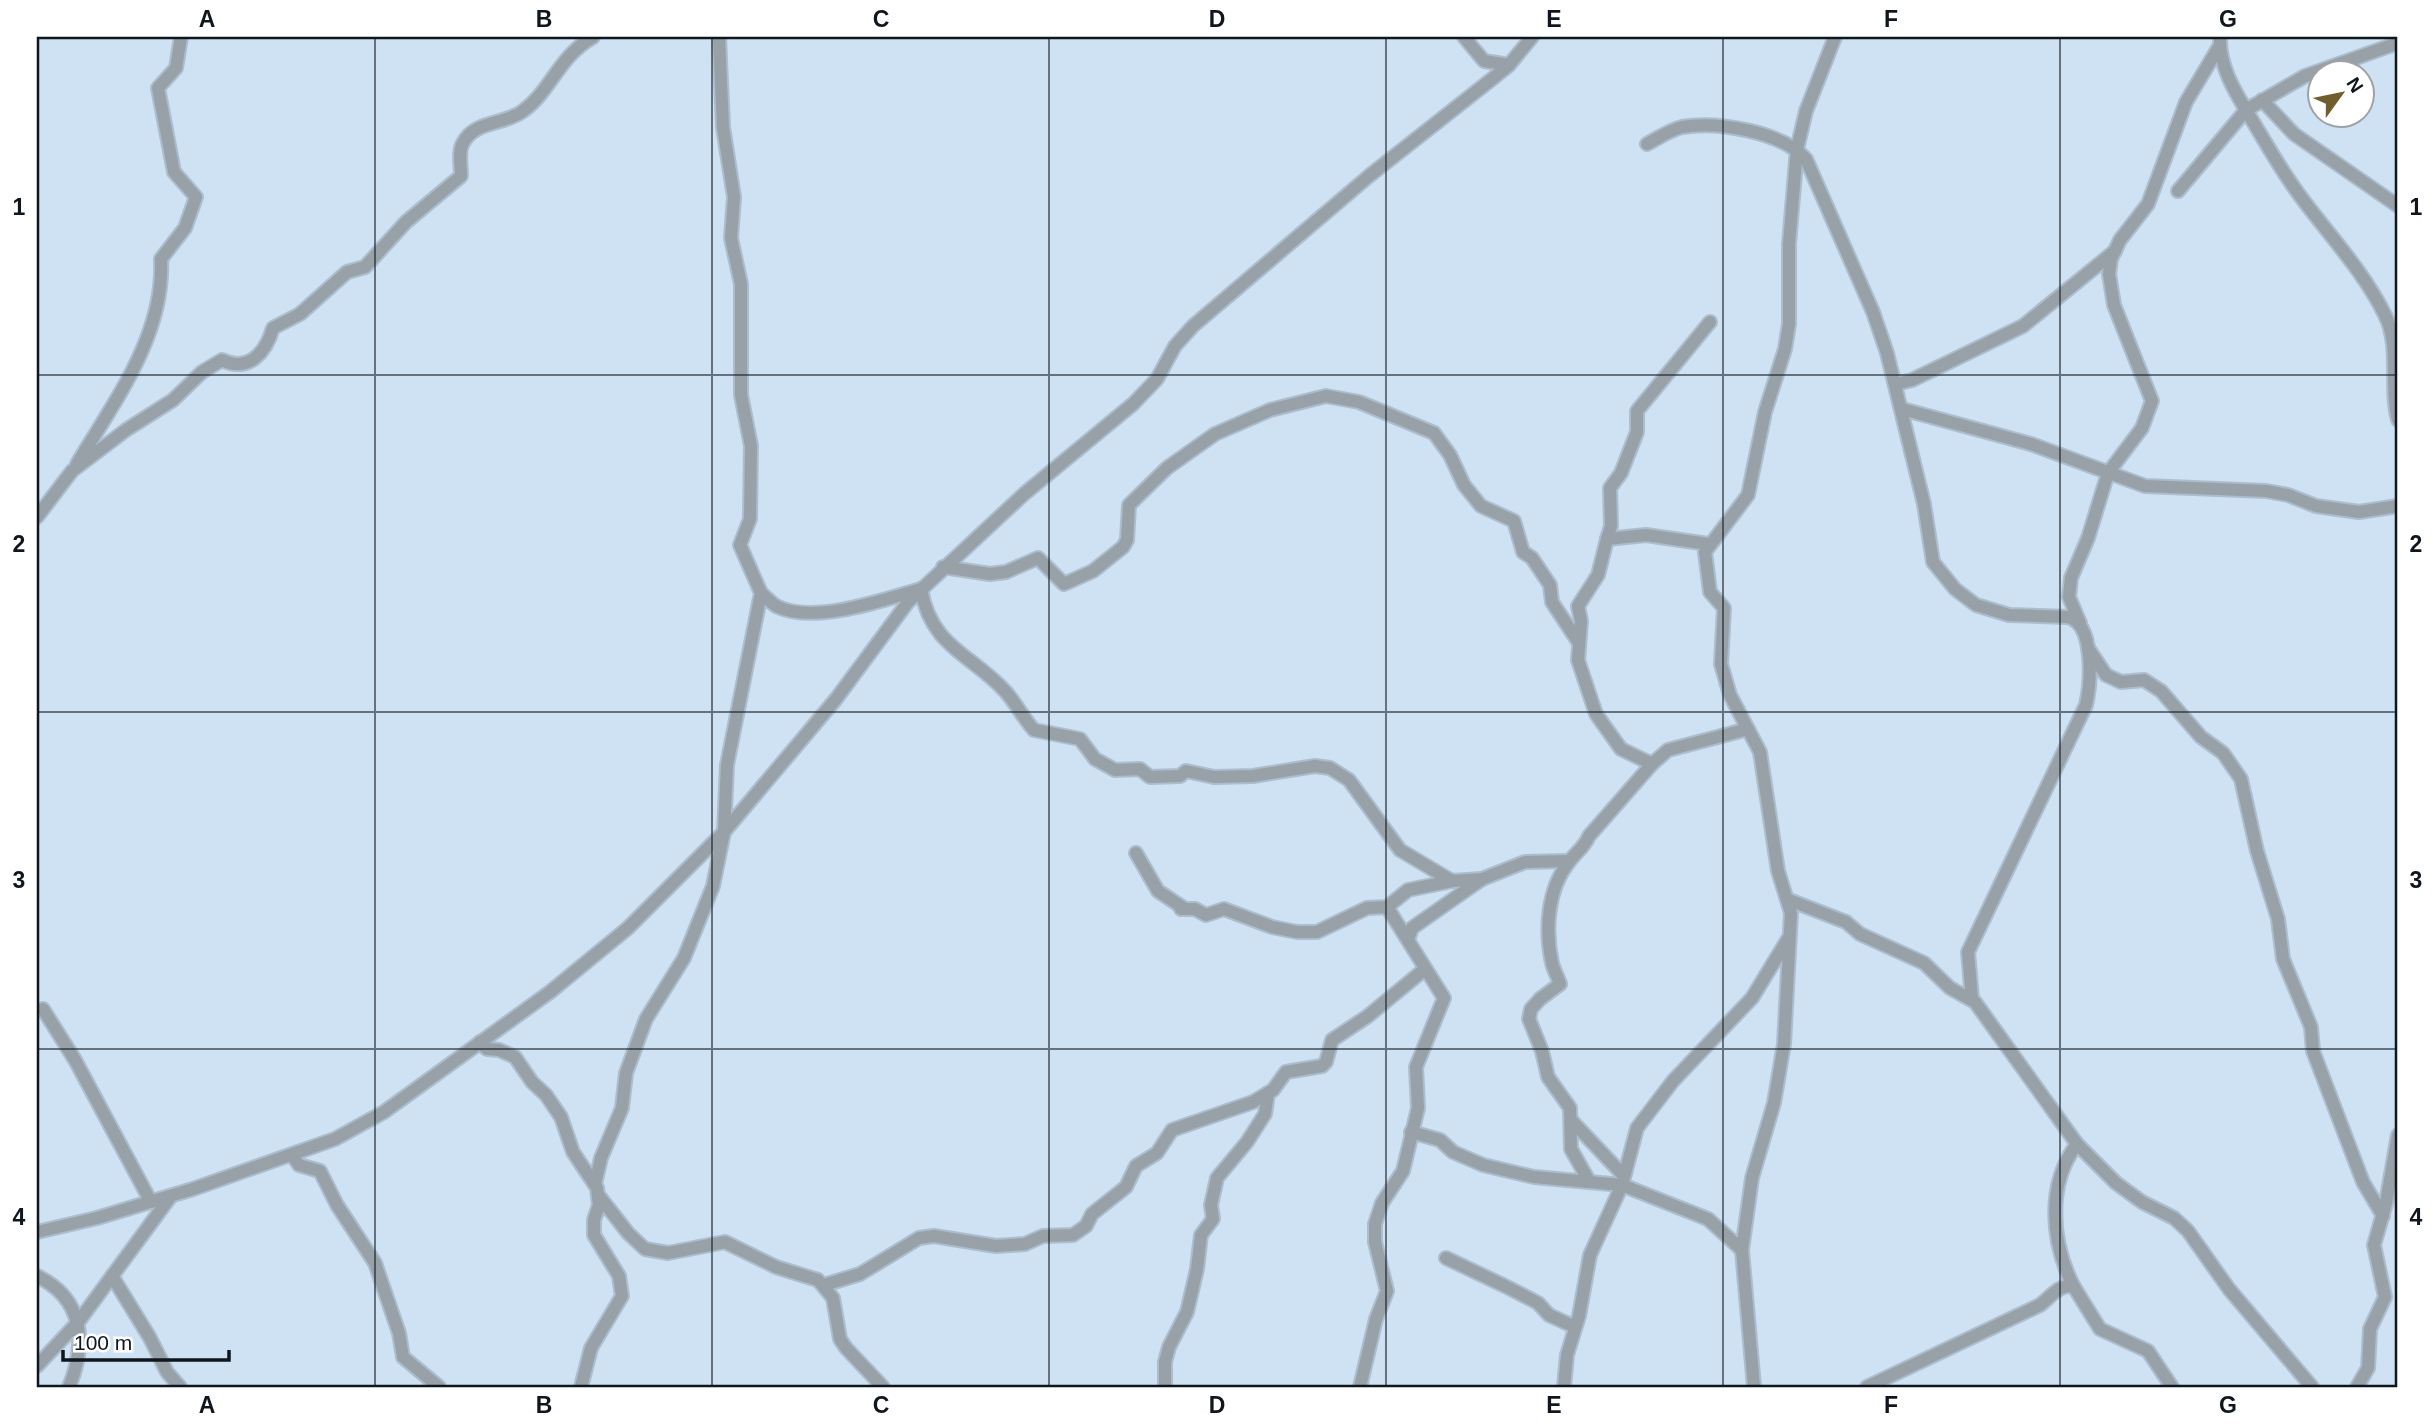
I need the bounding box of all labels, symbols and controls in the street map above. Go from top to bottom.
text: A [199,6,215,32]
text: B [536,6,552,32]
text: C [873,6,889,32]
text: D [1209,6,1225,32]
text: E [1546,6,1562,32]
text: F [1884,6,1898,32]
text: G [2219,6,2237,32]
north arrow [2306,60,2376,130]
text: N [2342,74,2367,96]
text: 1 [13,194,26,220]
text: 1 [2410,194,2423,220]
text: 2 [13,531,25,557]
text: 2 [2410,531,2422,557]
text: 3 [13,867,25,893]
text: 3 [2410,867,2422,893]
text: 4 [13,1204,26,1230]
text: 4 [2410,1204,2423,1230]
scale bar [63,1319,229,1363]
text: 100 m [74,1331,132,1354]
text: A [199,1392,215,1418]
text: B [536,1392,552,1418]
text: C [873,1392,889,1418]
text: D [1209,1392,1225,1418]
text: E [1546,1392,1562,1418]
text: F [1884,1392,1898,1418]
text: G [2219,1392,2237,1418]

